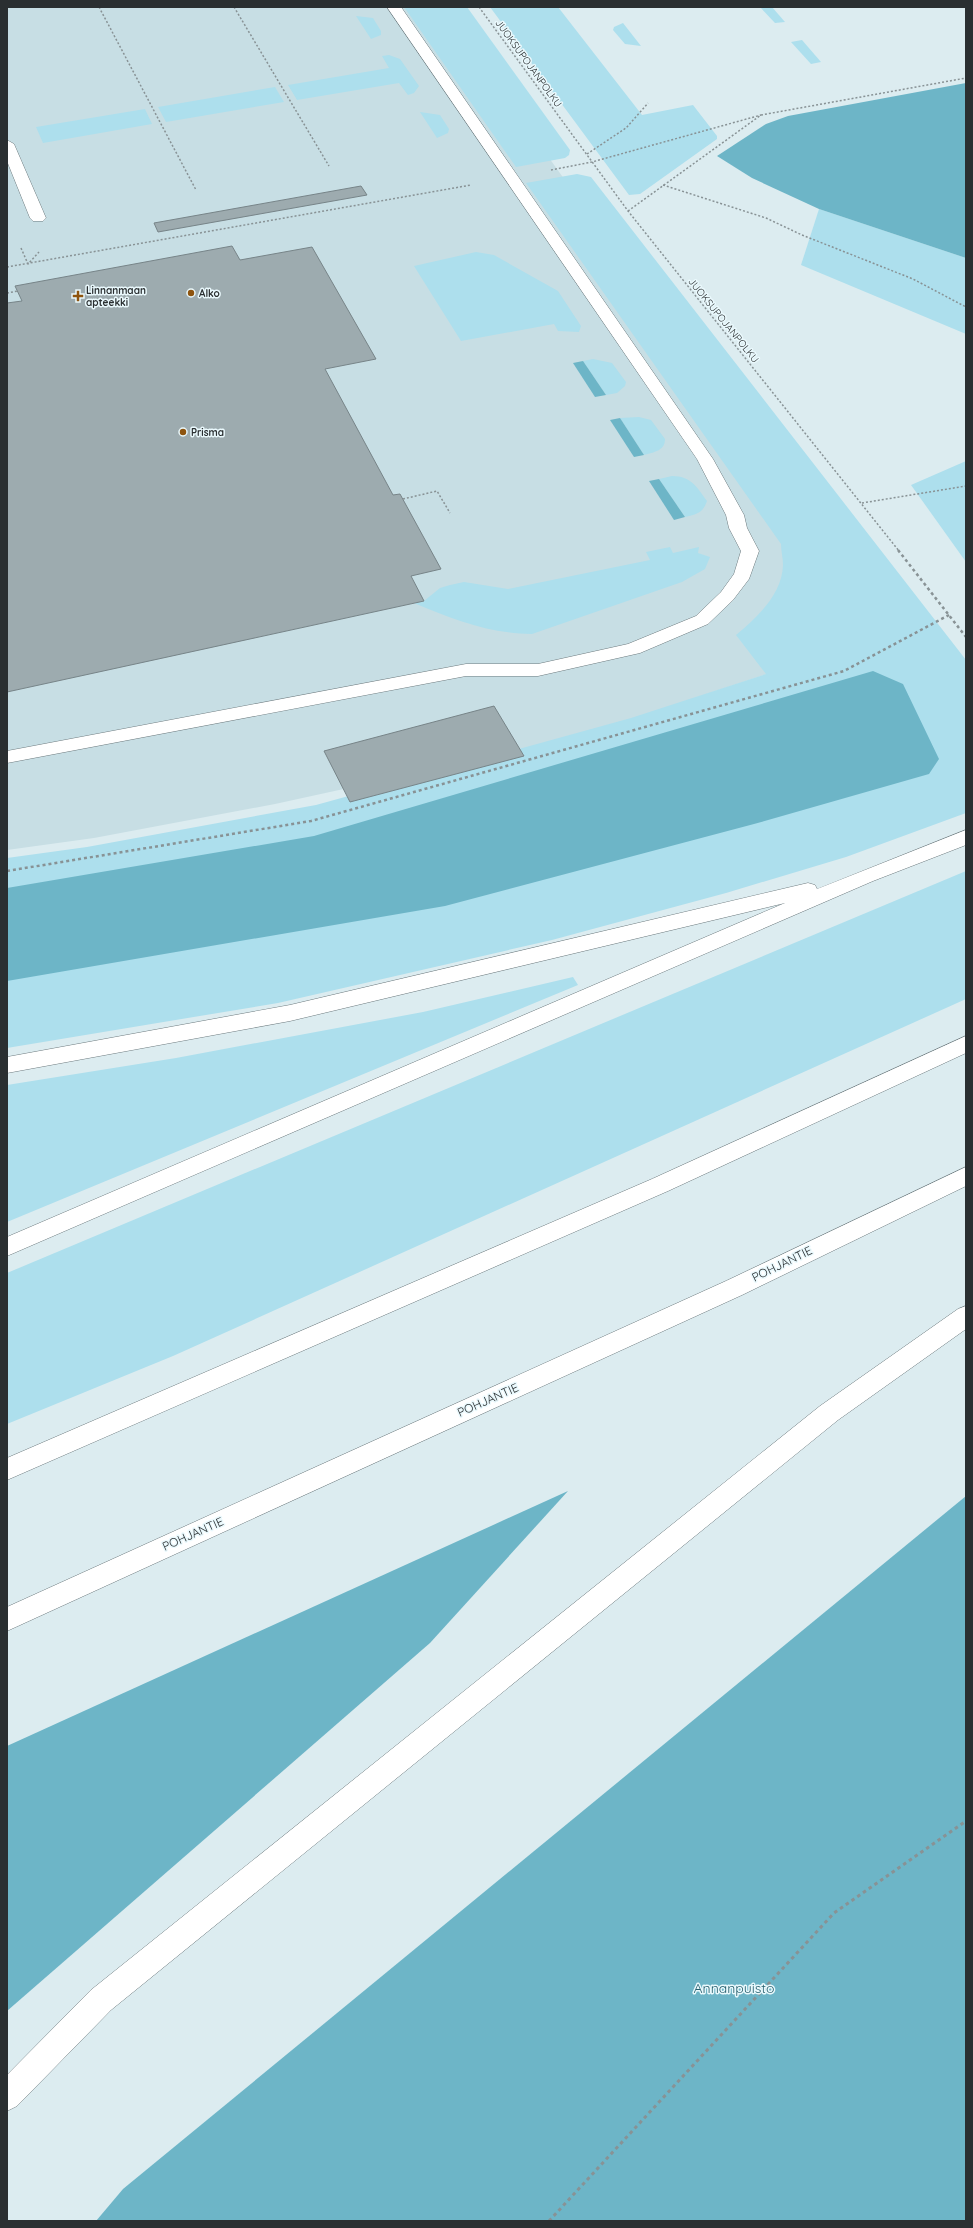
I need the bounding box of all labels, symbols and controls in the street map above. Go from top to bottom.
street label: JUOKSUPOJANPOLKU [492,17,565,110]
street label: JUOKSUPOJANPOLKU [685,275,762,365]
place label: Linnanmaan apteekki [86,284,146,309]
place label: Alko [199,287,220,300]
marker: Alko [186,288,196,298]
marker: Linnanmaan apteekki [73,291,83,301]
place label: Prisma [191,426,224,439]
marker: Prisma [178,427,188,437]
street label: POHJANTIE [749,1242,815,1285]
street label: POHJANTIE [455,1379,521,1420]
street label: POHJANTIE [160,1513,226,1554]
park label: Annanpuisto [694,1979,774,1997]

